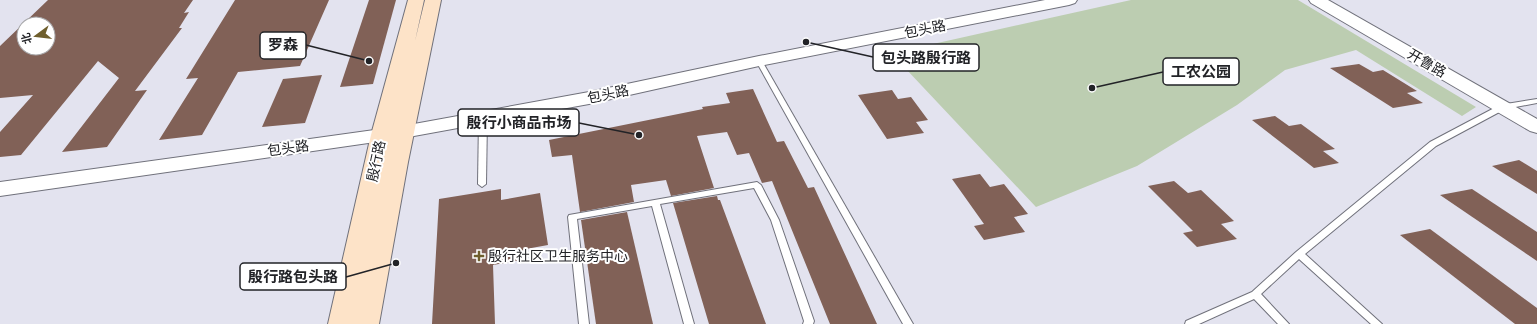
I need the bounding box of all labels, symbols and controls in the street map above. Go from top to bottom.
north arrow [16,16,56,56]
street label: 包头路 [903,16,947,42]
text: 北 [18,31,35,46]
callout: 罗森 [260,32,306,59]
text: 罗森 [268,35,298,54]
callout: 包头路殷行路 [873,44,979,71]
street label: 开鲁路 [1404,45,1450,81]
text: 包头路殷行路 [881,48,971,67]
callout: 工农公园 [1163,58,1239,85]
text: 工农公园 [1171,62,1231,81]
street label: 包头路 [586,81,630,107]
callout: 殷行小商品市场 [458,109,579,136]
text: 殷行小商品市场 [466,113,572,132]
street label: 包头路 [266,136,310,160]
street label: 殷行路 [363,139,389,183]
place label: 殷行社区卫生服务中心 [488,247,628,265]
marker: 殷行社区卫生服务中心 [473,250,485,262]
callout: 殷行路包头路 [240,263,346,290]
text: 殷行路包头路 [248,267,338,286]

